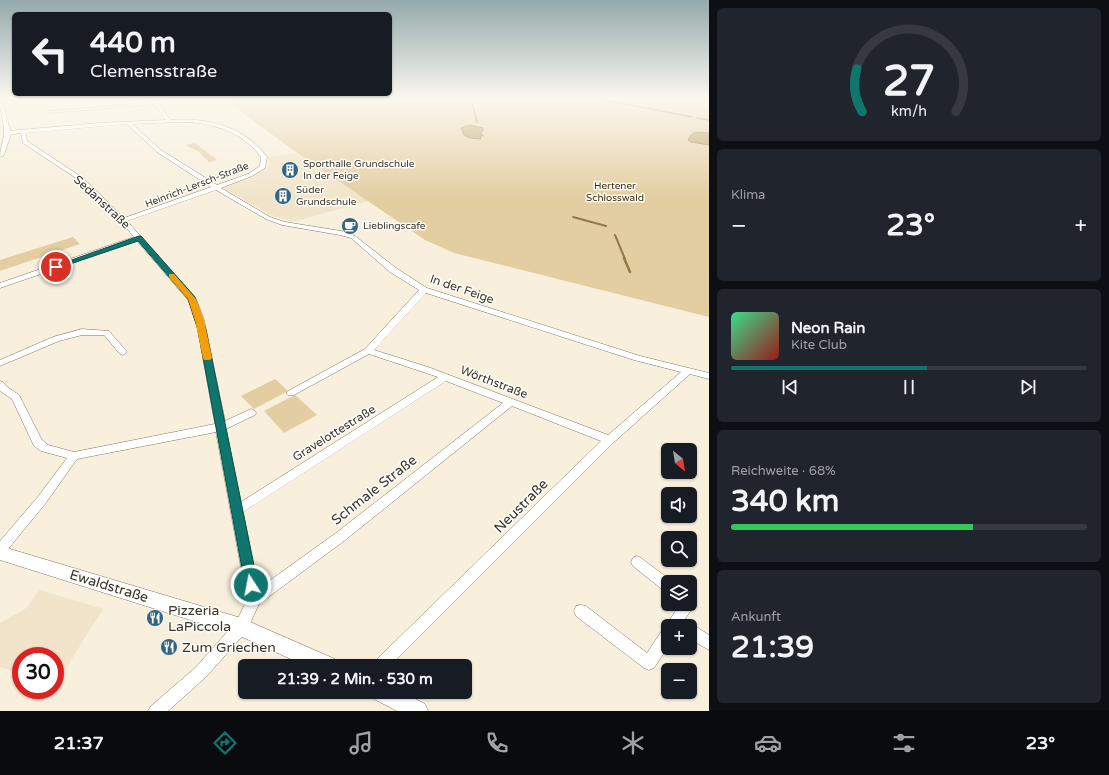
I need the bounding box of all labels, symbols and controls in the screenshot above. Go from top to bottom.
text: 440 m [90,26,176,60]
icon: left [24,28,76,80]
text: 27 [883,57,935,107]
text: Clemensstraße [90,60,217,82]
text: km/h [891,103,927,120]
place label: Sporthalle Grundschule In der Feige [303,158,415,182]
street label: Heinrich-Lersch-Straße [144,160,251,210]
building icon: Sporthalle Grundschule In der Feige [280,160,300,180]
street label: Sedanstraße [71,172,133,232]
park label: Hertener Schlosswald [586,180,644,204]
place label: Süder Grundschule [296,184,357,208]
building icon: Süder Grundschule [273,186,293,206]
text: Klima [731,187,765,203]
text: 23° [886,207,935,244]
text: − [731,213,747,239]
text: + [1075,213,1087,239]
cafe icon: Lieblingscafe [340,216,360,236]
place label: Lieblingscafe [363,220,426,232]
pin [39,250,73,284]
icon: arrive [45,256,67,278]
street label: In der Feige [428,272,496,307]
text: Neon Rain [791,319,865,337]
text: Kite Club [791,337,847,353]
street label: Wörthstraße [458,363,530,401]
icon: previous [779,376,801,398]
icon: pause [898,376,920,398]
icon: next [1017,376,1039,398]
street label: Gravelottestraße [290,402,378,464]
north arrow [661,443,697,479]
map controls [661,443,697,699]
street label: Schmale Straße [328,451,420,529]
text: Reichweite · 68% [731,463,836,479]
street label: Neustraße [491,475,552,536]
text: 340 km [731,483,839,520]
button: sound [661,487,697,523]
button: search [661,531,697,567]
position arrow [230,564,272,606]
street label: Ewaldstraße [68,566,151,606]
button: layers [661,575,697,611]
place label: Pizzeria LaPiccola [168,602,231,635]
restaurant icon: Pizzeria LaPiccola [145,608,165,628]
text: Ankunft [731,609,781,625]
button: + [661,619,697,655]
text: 21:39 [731,629,814,666]
restaurant icon: Zum Griechen [159,637,179,657]
place label: Zum Griechen [182,639,276,656]
speed limit sign: 30 [12,647,64,699]
button: − [661,663,697,699]
text: 21:39 · 2 Min. · 530 m [277,670,433,688]
icon: directions [211,729,239,757]
icon: music [347,729,375,757]
icon: phone [483,729,511,757]
icon: climate [619,729,647,757]
icon: car [754,729,782,757]
icon: filters [890,729,918,757]
text: 21:37 [54,732,104,754]
text: 23° [1026,732,1055,754]

